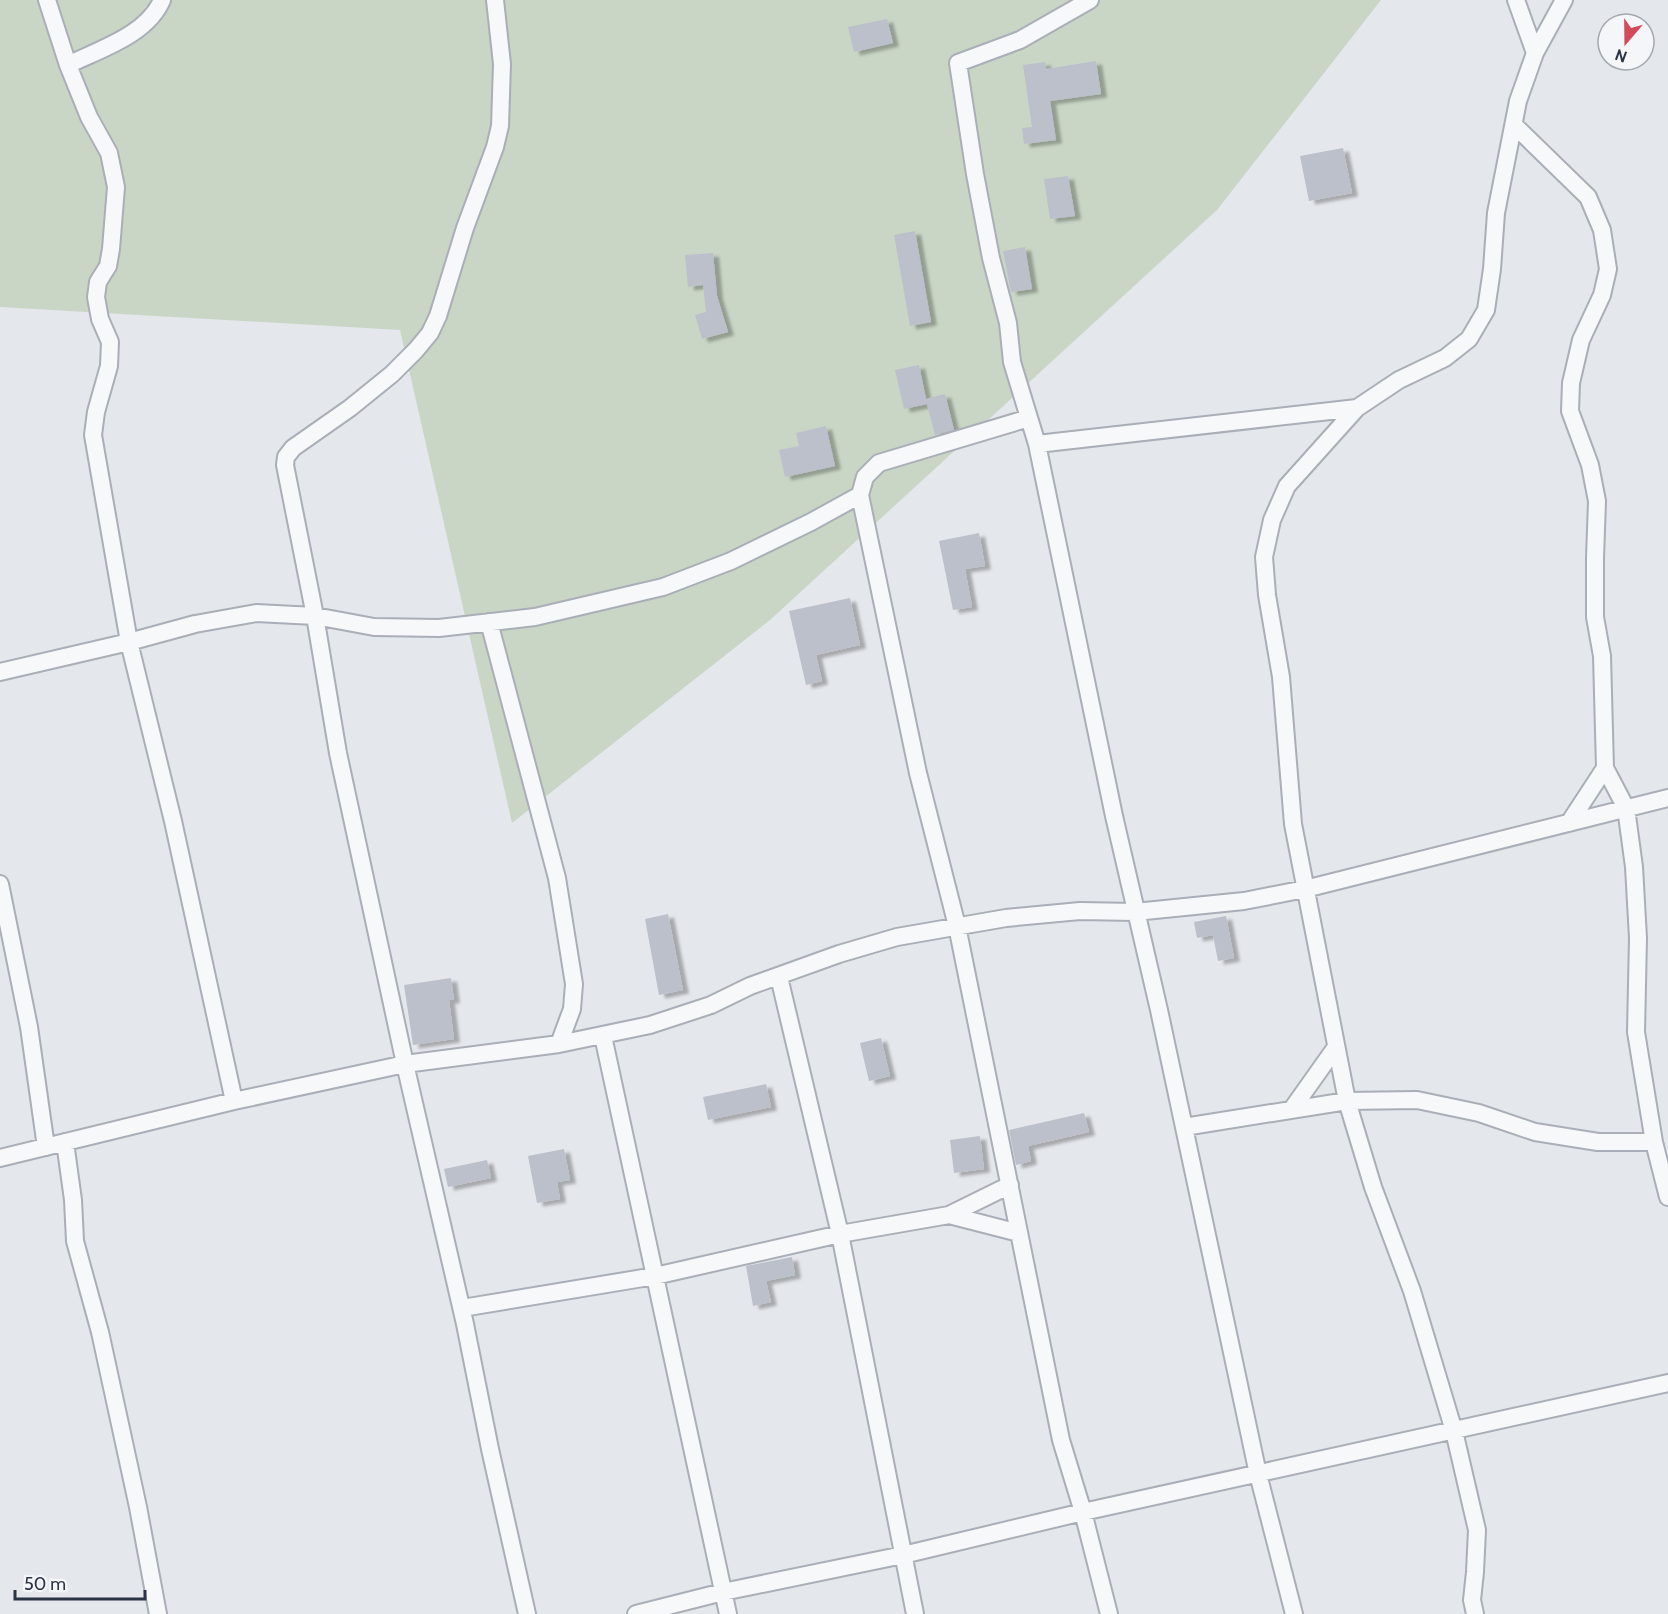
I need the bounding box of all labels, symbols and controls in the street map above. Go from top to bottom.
north arrow [1596,12,1656,72]
text: N [1612,45,1630,66]
scale bar [15,1563,146,1601]
text: 50 m [24,1573,66,1595]

